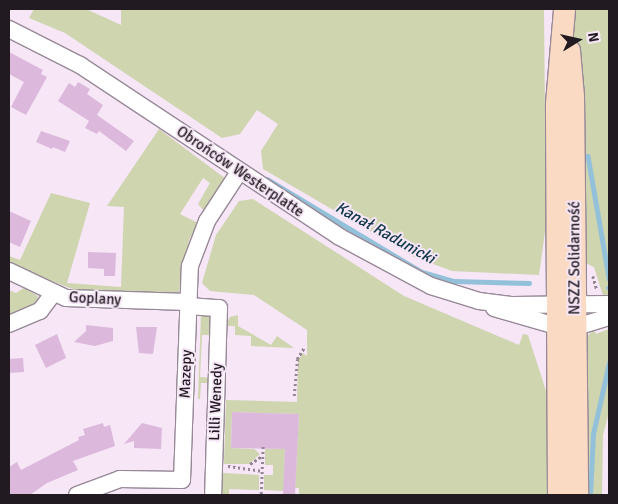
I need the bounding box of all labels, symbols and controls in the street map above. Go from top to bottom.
north arrow [553,15,603,65]
text: N [584,31,602,44]
street label: Obrońców Westerplatte [173,123,307,221]
water label: Kanał Radunicki [332,198,438,268]
street label: NSZZ Solidarność [566,201,584,315]
street label: Goplany [68,289,122,309]
street label: Mazepy [176,349,196,399]
street label: Lilli Wenedy [206,363,226,441]

